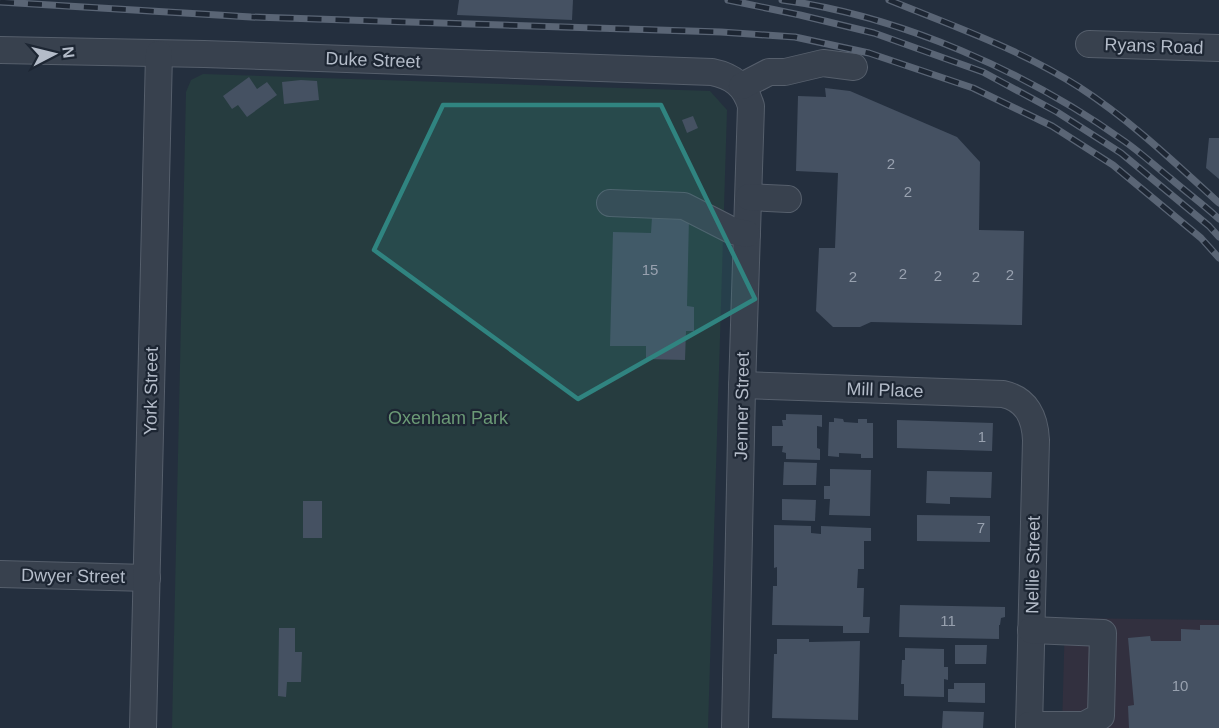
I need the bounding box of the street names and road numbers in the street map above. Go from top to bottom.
street label: Ryans Road [1104,34,1204,58]
street label: Duke Street [325,48,421,72]
street label: York Street [140,347,162,435]
street label: Jenner Street [731,352,753,460]
street label: Mill Place [846,379,924,401]
street label: Nellie Street [1022,516,1044,614]
street label: Dwyer Street [21,565,125,587]

